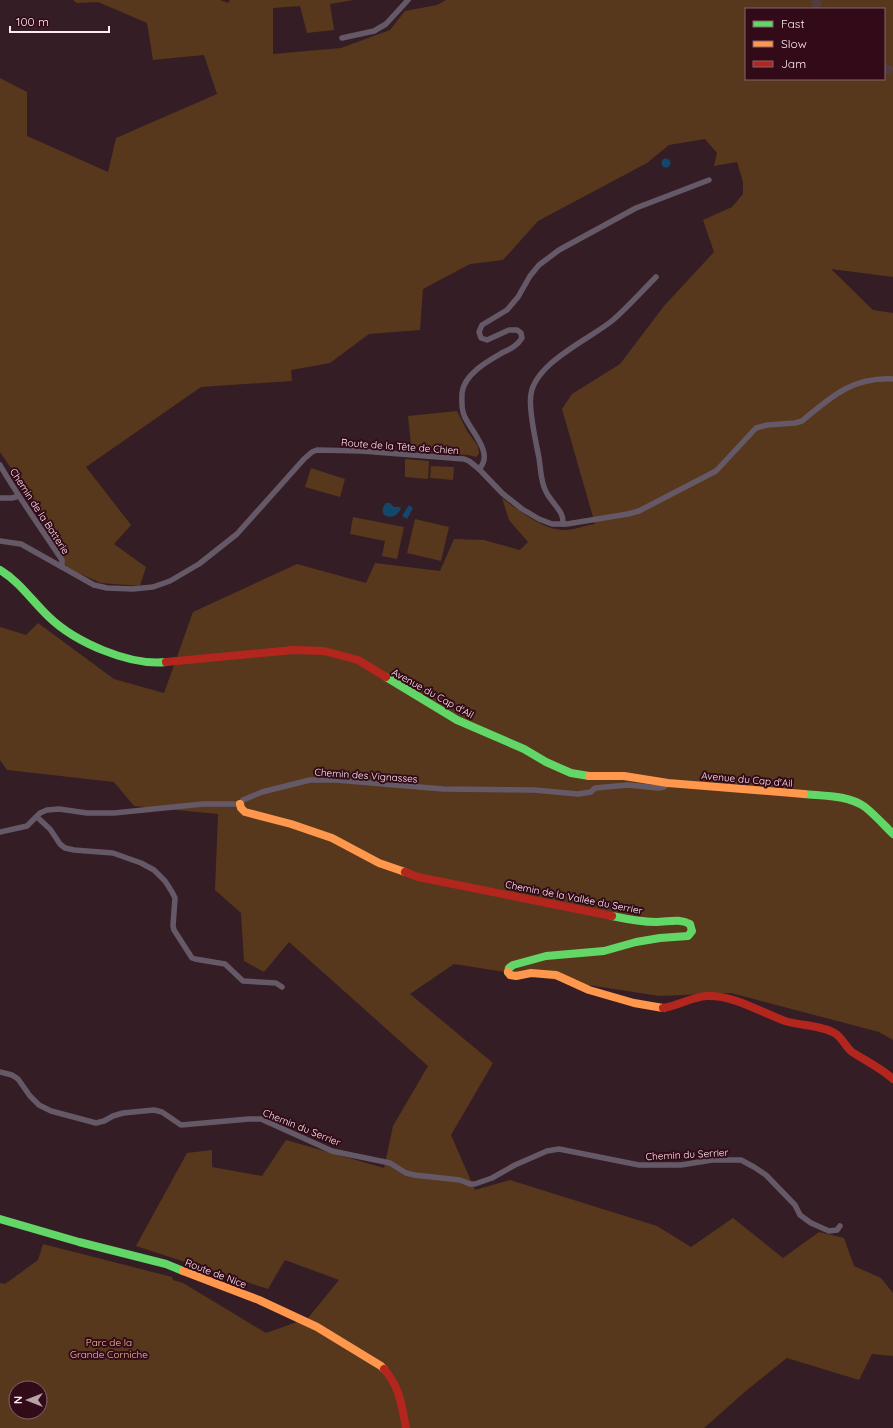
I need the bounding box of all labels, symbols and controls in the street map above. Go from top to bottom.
scale bar [10,8,109,34]
legend [745,8,885,80]
text: 100 m [16,14,49,29]
text: Fast [781,16,805,31]
text: Slow [781,36,807,51]
text: Jam [781,56,806,71]
street label: Route de la Tête de Chien [341,436,459,457]
street label: Chemin de la Batterie [7,466,72,557]
street label: Avenue du Cap d'Ail [389,665,476,721]
street label: Chemin des Vignasses [314,765,418,786]
street label: Avenue du Cap d'Ail [701,769,793,790]
street label: Chemin de la Vallée du Serrier [504,878,644,917]
street label: Chemin du Serrier [261,1106,343,1149]
street label: Chemin du Serrier [645,1146,729,1163]
street label: Route de Nice [183,1256,249,1291]
park label: Parc de la Grande Corniche [70,1336,148,1361]
north arrow [8,1380,48,1420]
text: N [11,1396,25,1404]

